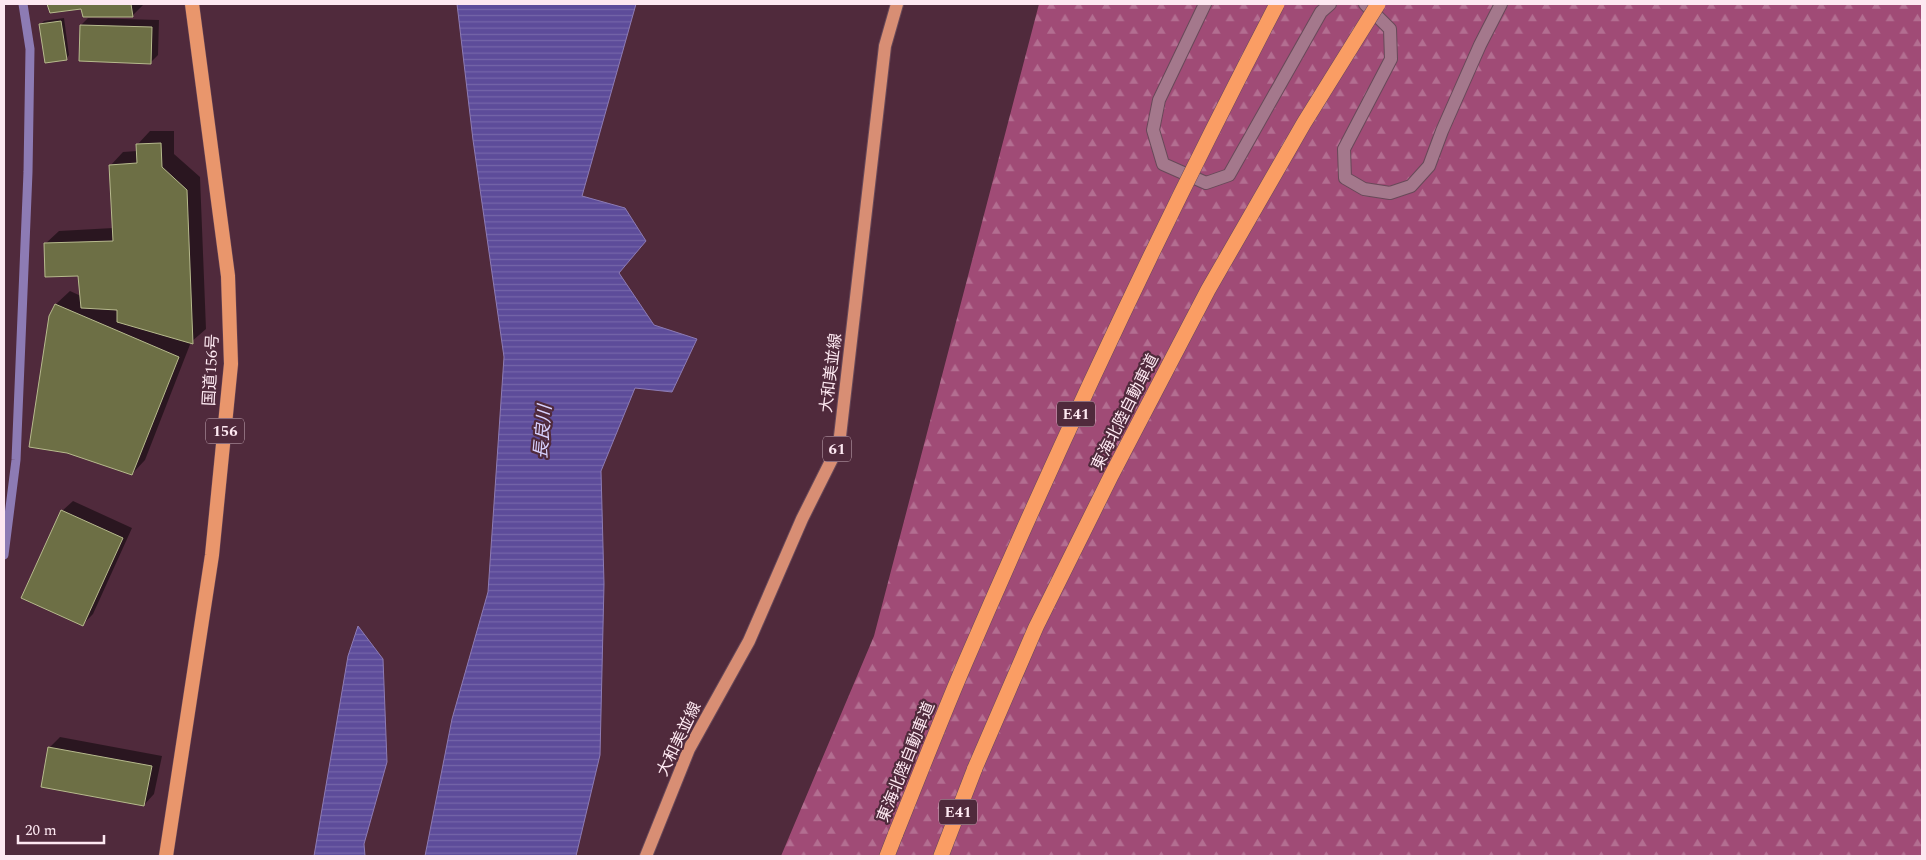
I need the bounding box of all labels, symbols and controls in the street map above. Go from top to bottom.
street label: 大和美並線 [814,332,848,414]
street label: 国道156号 [197,333,225,407]
street label: 東海北陸自動車道 [1085,350,1165,474]
water label: 長良川 [527,402,559,460]
road number: E41 [1057,402,1095,426]
road number: 156 [206,418,244,444]
road number: 61 [823,436,851,462]
street label: 大和美並線 [651,698,707,780]
street label: 東海北陸自動車道 [871,698,941,826]
road number: E41 [939,800,977,824]
scale bar [18,812,104,844]
text: 20 m [25,819,57,842]

